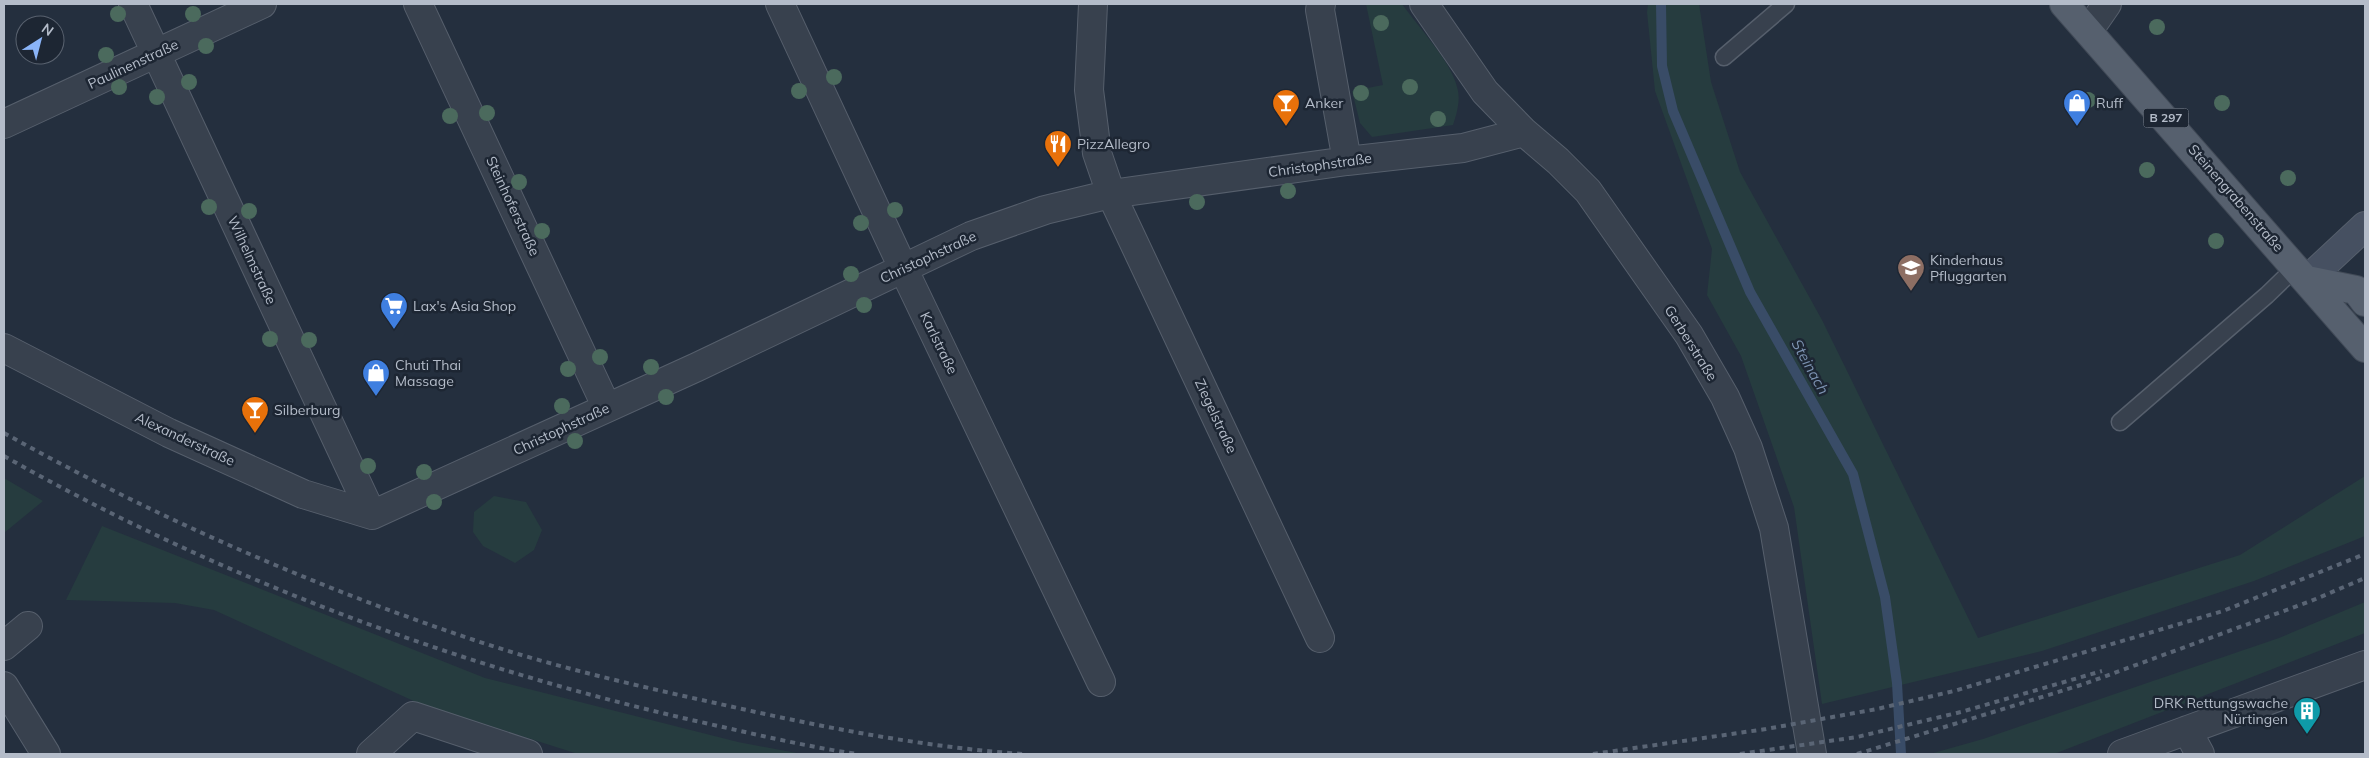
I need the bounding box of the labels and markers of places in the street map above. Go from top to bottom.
bar icon: Anker [1271,88,1301,127]
shop icon: Ruff [2062,88,2092,127]
place label: Anker [1305,94,1344,112]
place label: Ruff [2096,94,2123,112]
restaurant icon: PizzAllegro [1043,129,1073,168]
place label: PizzAllegro [1077,135,1150,153]
place label: Kinderhaus Pfluggarten [1930,251,2007,285]
school or university icon: Kinderhaus Pfluggarten [1896,253,1926,292]
supermarket icon: Lax's Asia Shop [379,291,409,330]
place label: Lax's Asia Shop [413,297,516,315]
place label: Chuti Thai Massage [395,356,461,390]
shop icon: Chuti Thai Massage [361,358,391,397]
bar icon: Silberburg [240,395,270,434]
place label: Silberburg [274,401,340,419]
place label: DRK Rettungswache Nürtingen [2154,694,2288,728]
building icon: DRK Rettungswache Nürtingen [2292,696,2322,735]

